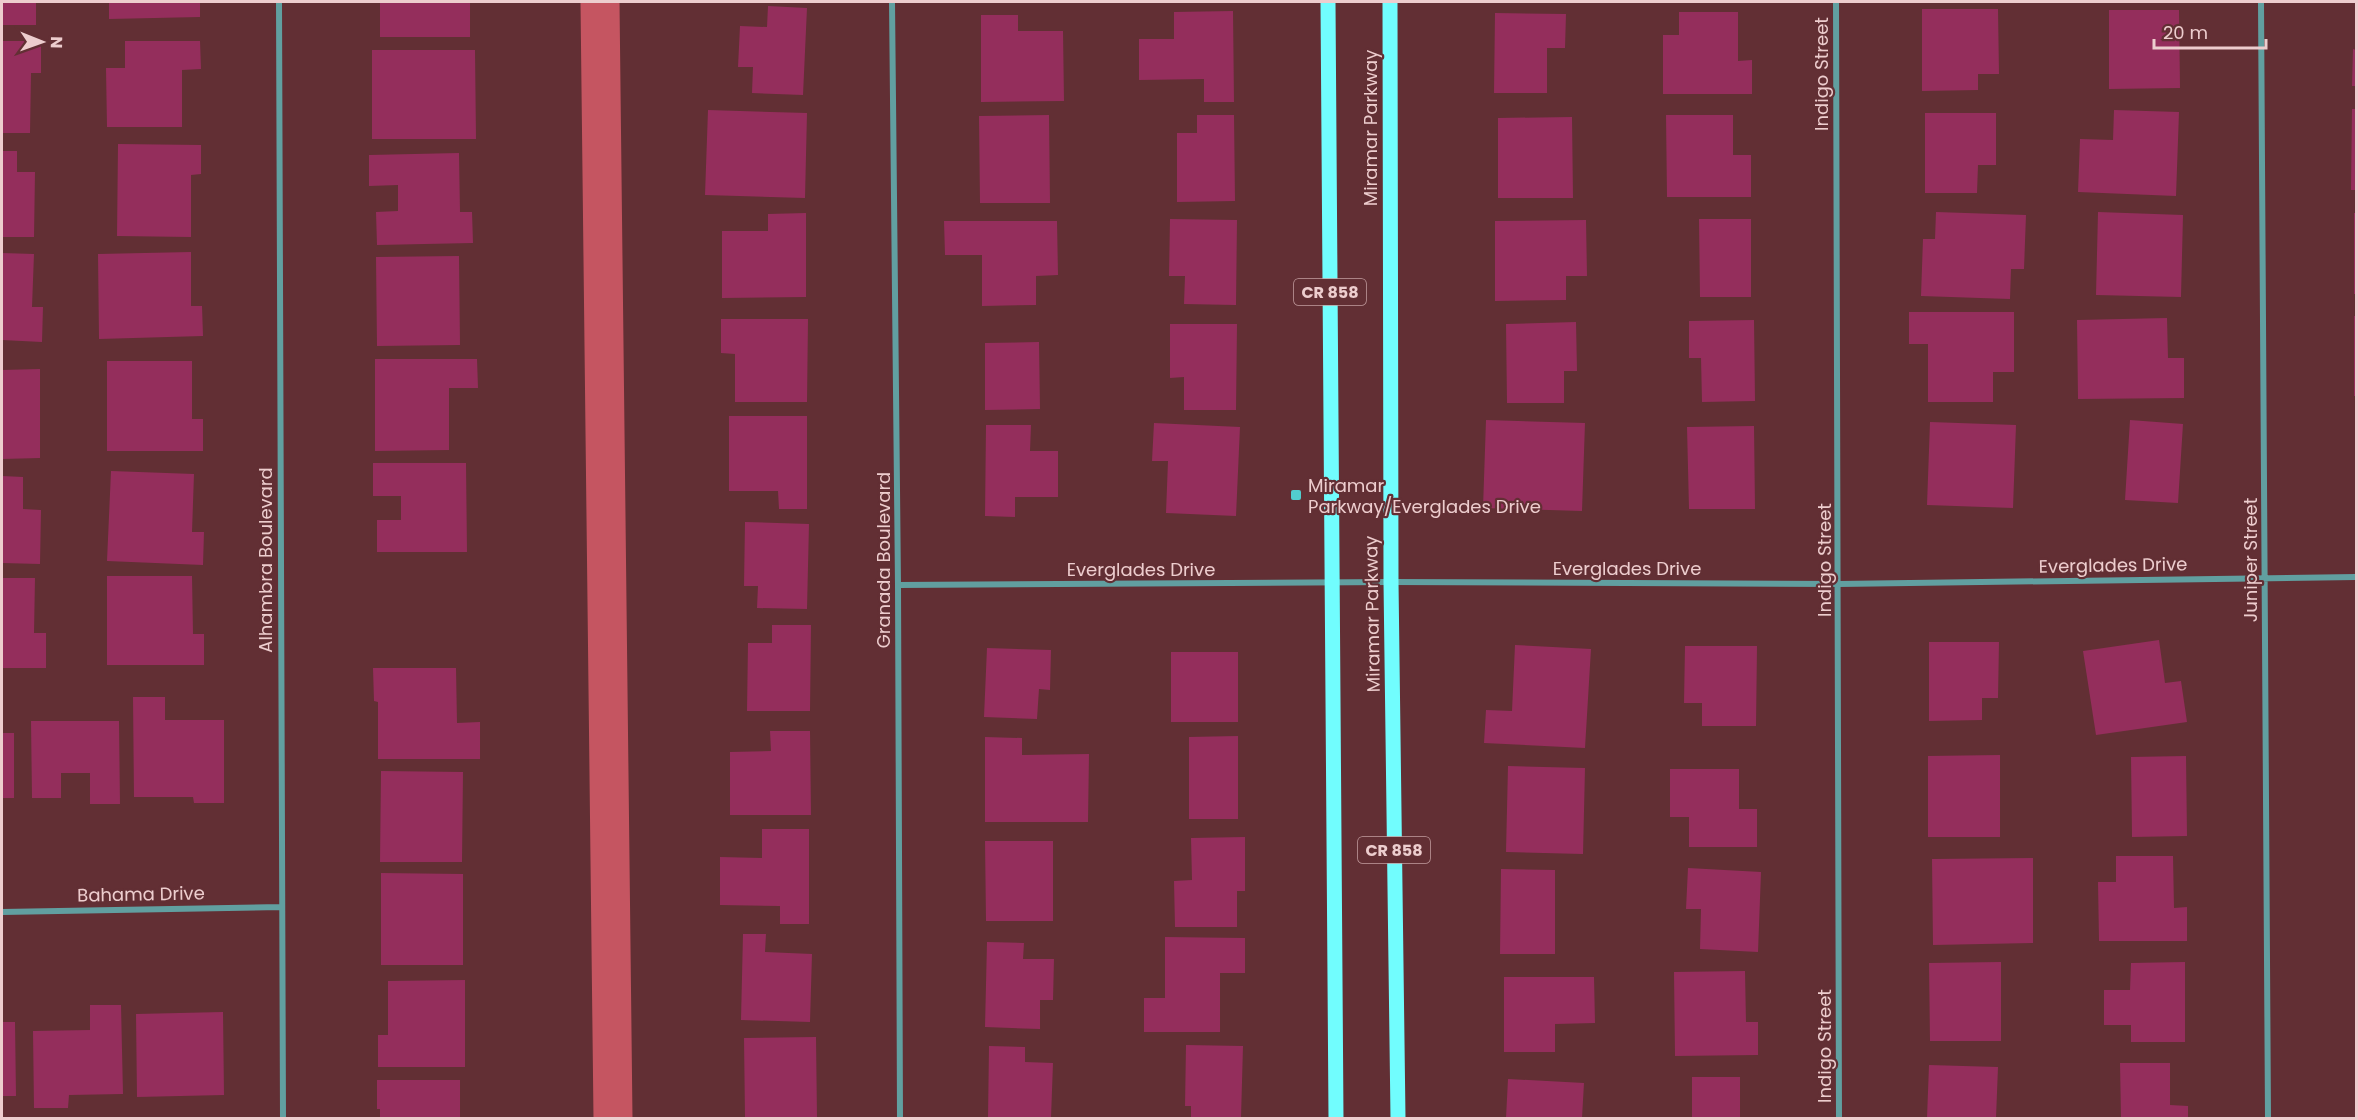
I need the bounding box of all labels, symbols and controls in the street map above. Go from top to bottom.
north arrow [12,12,72,72]
scale bar [2154,12,2266,50]
street label: Indigo Street [1809,17,1834,131]
text: 20 m [2163,20,2208,45]
text: N [45,36,68,48]
street label: Miramar Parkway [1358,50,1383,206]
road number: CR 858 [1294,279,1366,305]
street label: Alhambra Boulevard [253,467,278,653]
street label: Granada Boulevard [871,472,896,648]
place label: Miramar Parkway/Everglades Drive [1308,473,1541,519]
marker: Miramar Parkway/Everglades Drive [1289,488,1303,502]
street label: Juniper Street [2238,498,2263,622]
street label: Indigo Street [1812,503,1837,617]
street label: Miramar Parkway [1358,535,1386,693]
street label: Everglades Drive [2038,551,2188,579]
street label: Everglades Drive [1553,556,1701,581]
street label: Everglades Drive [1067,557,1215,582]
road number: CR 858 [1358,837,1430,863]
street label: Bahama Drive [77,880,205,908]
street label: Indigo Street [1812,989,1837,1103]

